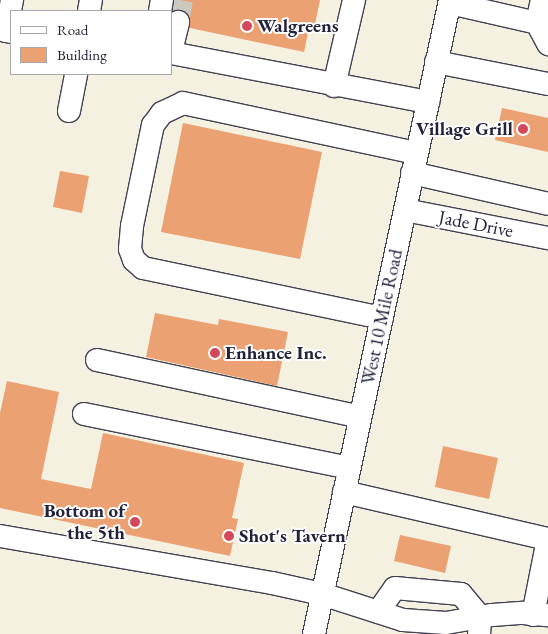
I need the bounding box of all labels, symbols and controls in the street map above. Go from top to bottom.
legend [10,10,172,75]
place label: Walgreens [257,15,339,37]
text: Road [57,20,88,39]
marker: Walgreens [241,20,253,32]
text: Building [57,45,107,64]
place label: Village Grill [416,118,513,140]
marker: Village Grill [517,123,529,135]
street label: Jade Drive [437,206,515,242]
street label: West 10 Mile Road [356,247,408,387]
place label: Enhance Inc. [225,342,327,364]
marker: Enhance Inc. [209,347,221,359]
place label: Bottom of the 5th [44,500,125,544]
marker: Bottom of the 5th [129,516,141,528]
place label: Shot's Tavern [239,525,346,547]
marker: Shot's Tavern [223,530,235,542]

